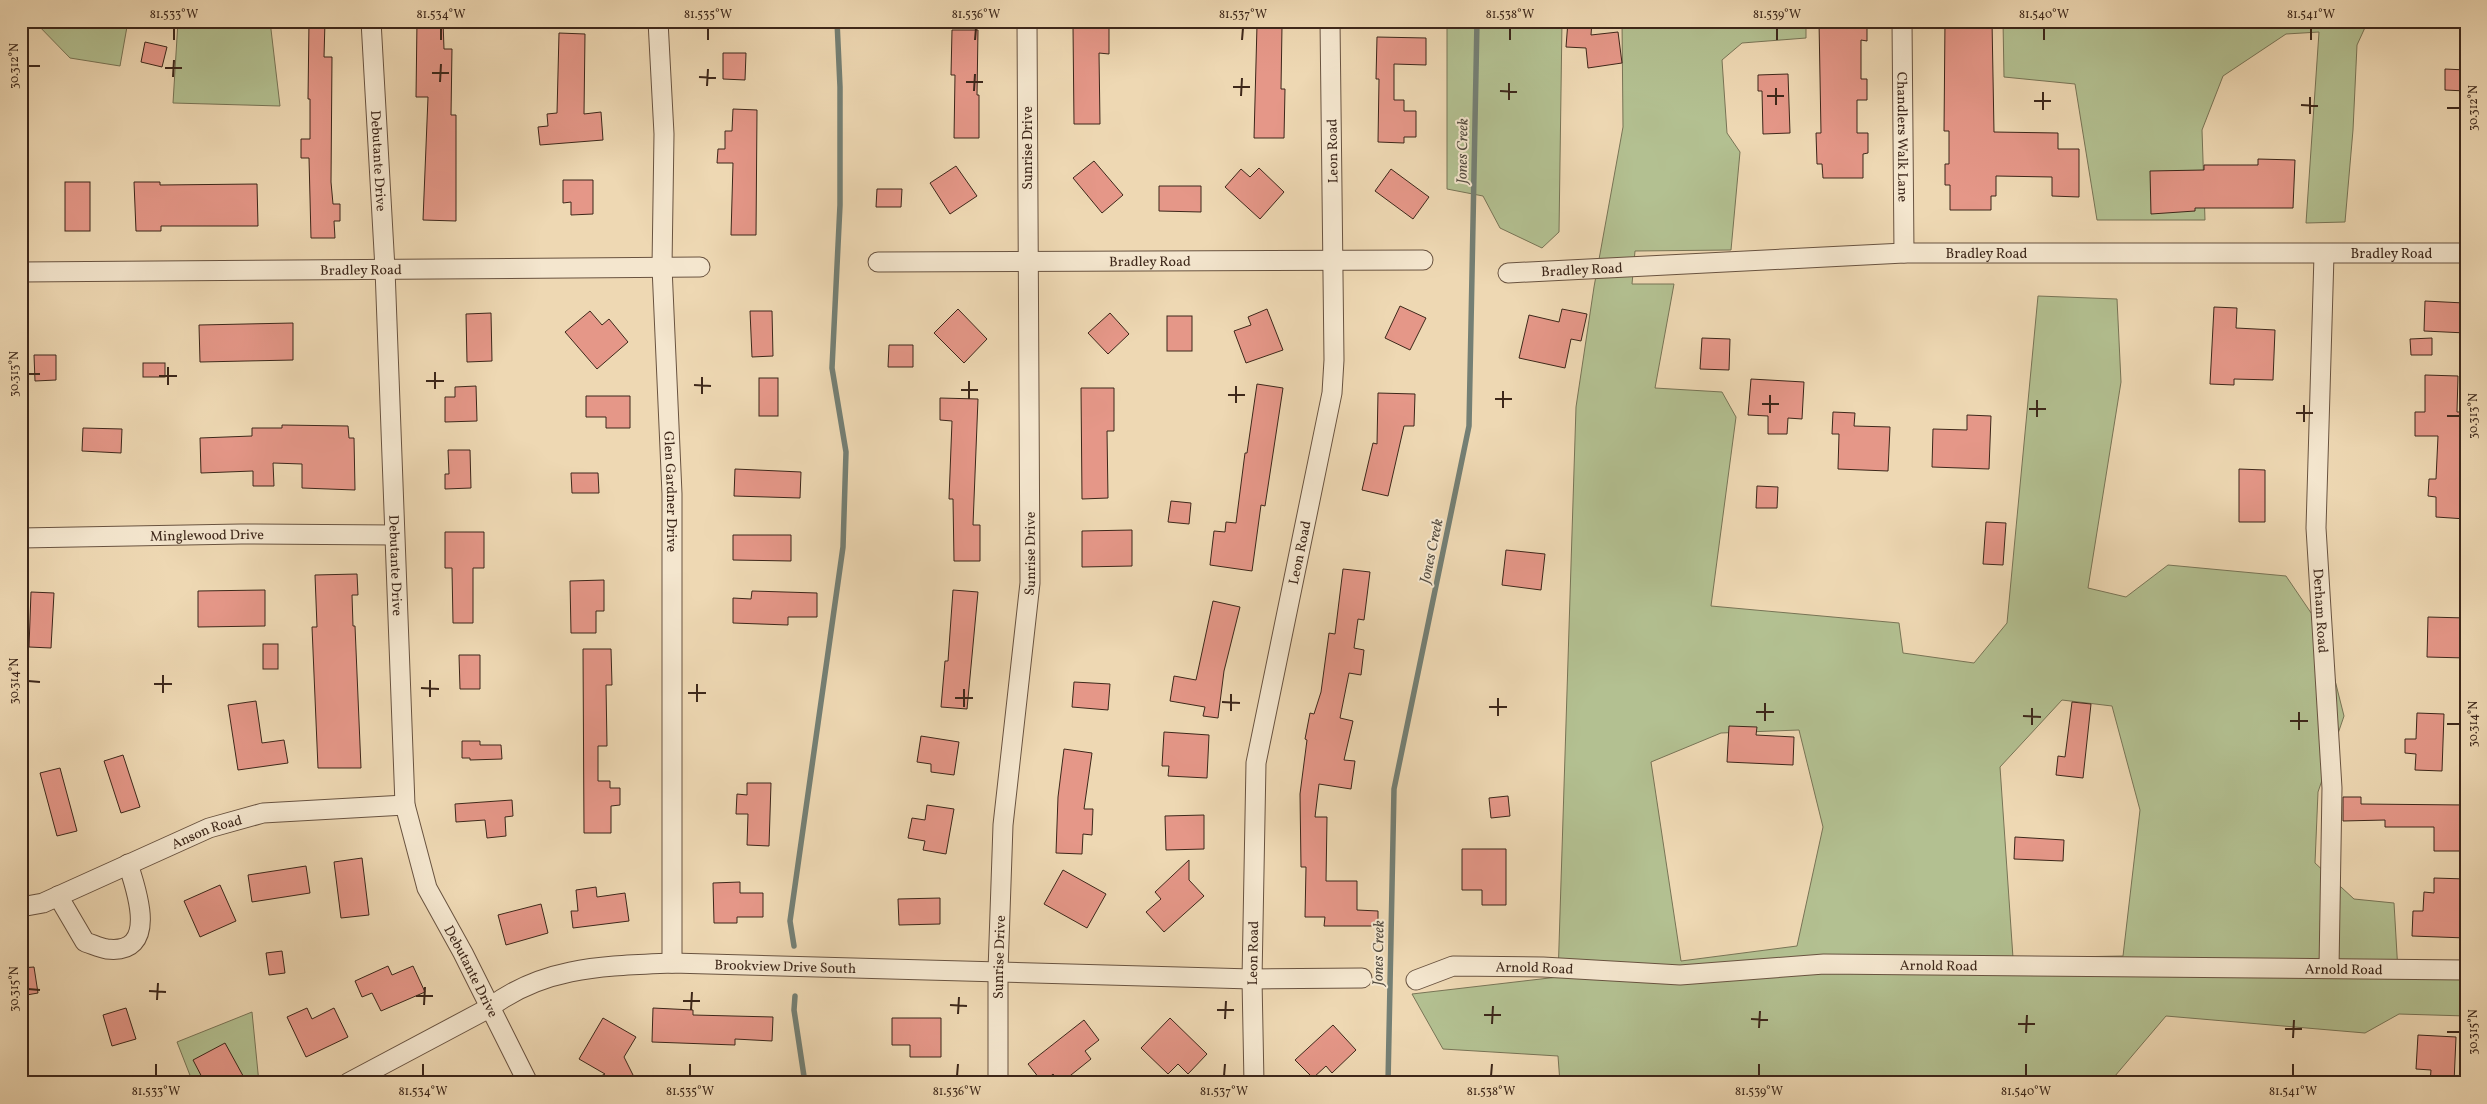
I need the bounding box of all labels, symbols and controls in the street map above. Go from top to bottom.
text: 81.533°W [150,7,198,23]
text: 81.534°W [416,7,466,23]
text: 81.535°W [684,7,732,23]
text: 81.536°W [952,7,1000,23]
text: 81.537°W [1219,7,1267,23]
text: 81.538°W [1486,7,1534,23]
text: 81.539°W [1753,7,1801,23]
text: 81.540°W [2019,7,2069,23]
text: 81.541°W [2287,7,2335,23]
text: 30.312°N [7,43,23,89]
street label: Chandlers Walk Lane [1891,72,1912,203]
text: 30.312°N [2466,85,2482,131]
street label: Sunrise Drive [1019,106,1038,190]
street label: Debutante Drive [365,110,390,212]
street label: Leon Road [1323,118,1344,183]
water label: Jones Creek [1452,118,1475,186]
street label: Bradley Road [1946,245,2027,264]
street label: Bradley Road [2351,245,2432,264]
street label: Bradley Road [1109,253,1191,272]
street label: Bradley Road [1541,259,1623,282]
street label: Bradley Road [320,261,402,281]
text: 30.313°N [7,351,23,397]
text: 30.313°N [2466,393,2482,439]
street label: Glen Gardner Drive [658,431,680,553]
street label: Sunrise Drive [1021,511,1041,597]
street label: Debutante Drive [383,515,406,617]
water label: Jones Creek [1415,517,1450,587]
street label: Leon Road [1285,519,1317,586]
street label: Minglewood Drive [150,526,264,547]
street label: Derham Road [2308,568,2332,654]
text: 30.314°N [7,658,23,704]
text: 30.314°N [2466,701,2482,747]
street label: Anson Road [169,811,245,855]
street label: Sunrise Drive [990,915,1011,999]
street label: Leon Road [1244,920,1264,986]
water label: Jones Creek [1368,920,1391,988]
street label: Debutante Drive [439,922,502,1021]
street label: Brookview Drive South [714,956,856,979]
street label: Arnold Road [1900,957,1978,976]
street label: Arnold Road [1495,958,1574,980]
street label: Arnold Road [2305,960,2383,980]
text: 30.315°N [7,966,23,1012]
text: 30.315°N [2466,1009,2482,1055]
text: 81.533°W [132,1084,180,1100]
text: 81.534°W [398,1084,448,1100]
text: 81.535°W [666,1084,714,1100]
text: 81.536°W [933,1084,981,1100]
text: 81.537°W [1200,1084,1248,1100]
text: 81.538°W [1467,1084,1515,1100]
text: 81.539°W [1735,1084,1783,1100]
text: 81.540°W [2001,1084,2051,1100]
text: 81.541°W [2269,1084,2317,1100]

